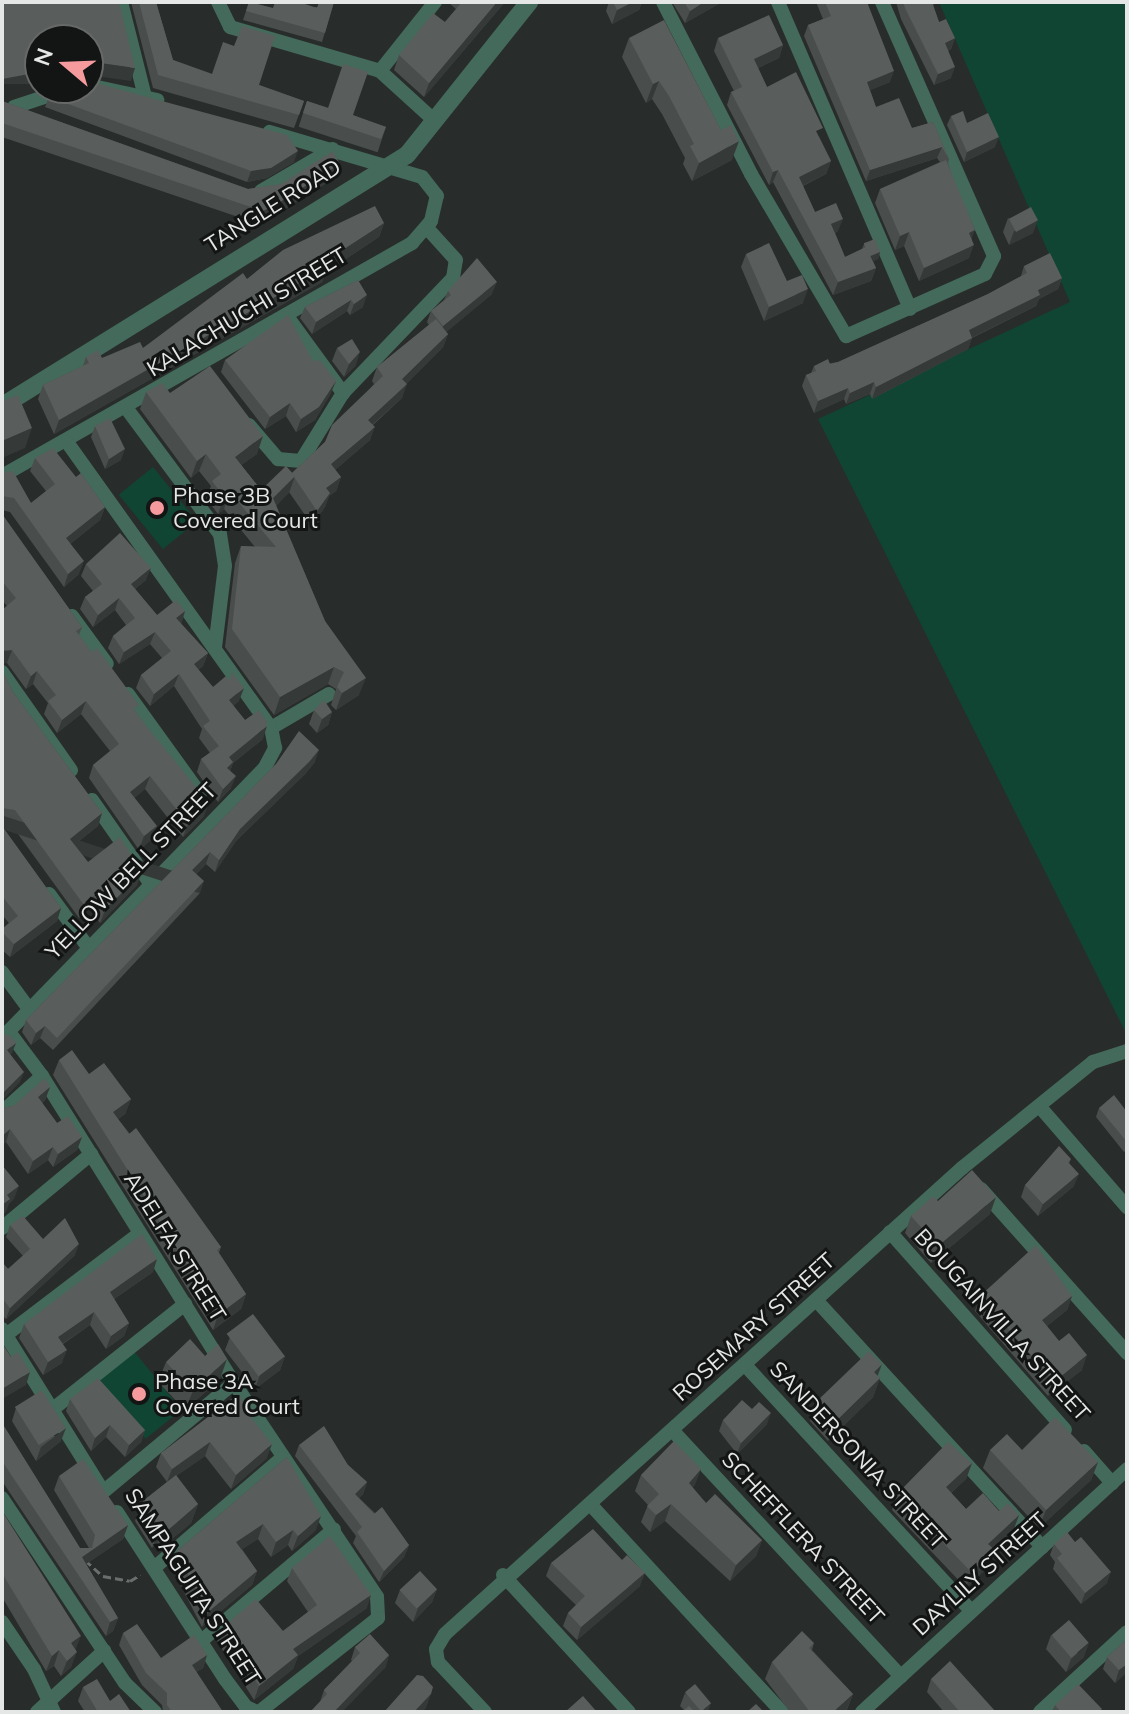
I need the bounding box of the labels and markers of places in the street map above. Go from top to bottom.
place label: Phase 3B Covered Court [173,482,318,534]
marker: Phase 3B Covered Court [148,499,166,517]
place label: Phase 3A Covered Court [155,1368,300,1420]
marker: Phase 3A Covered Court [130,1385,148,1403]

